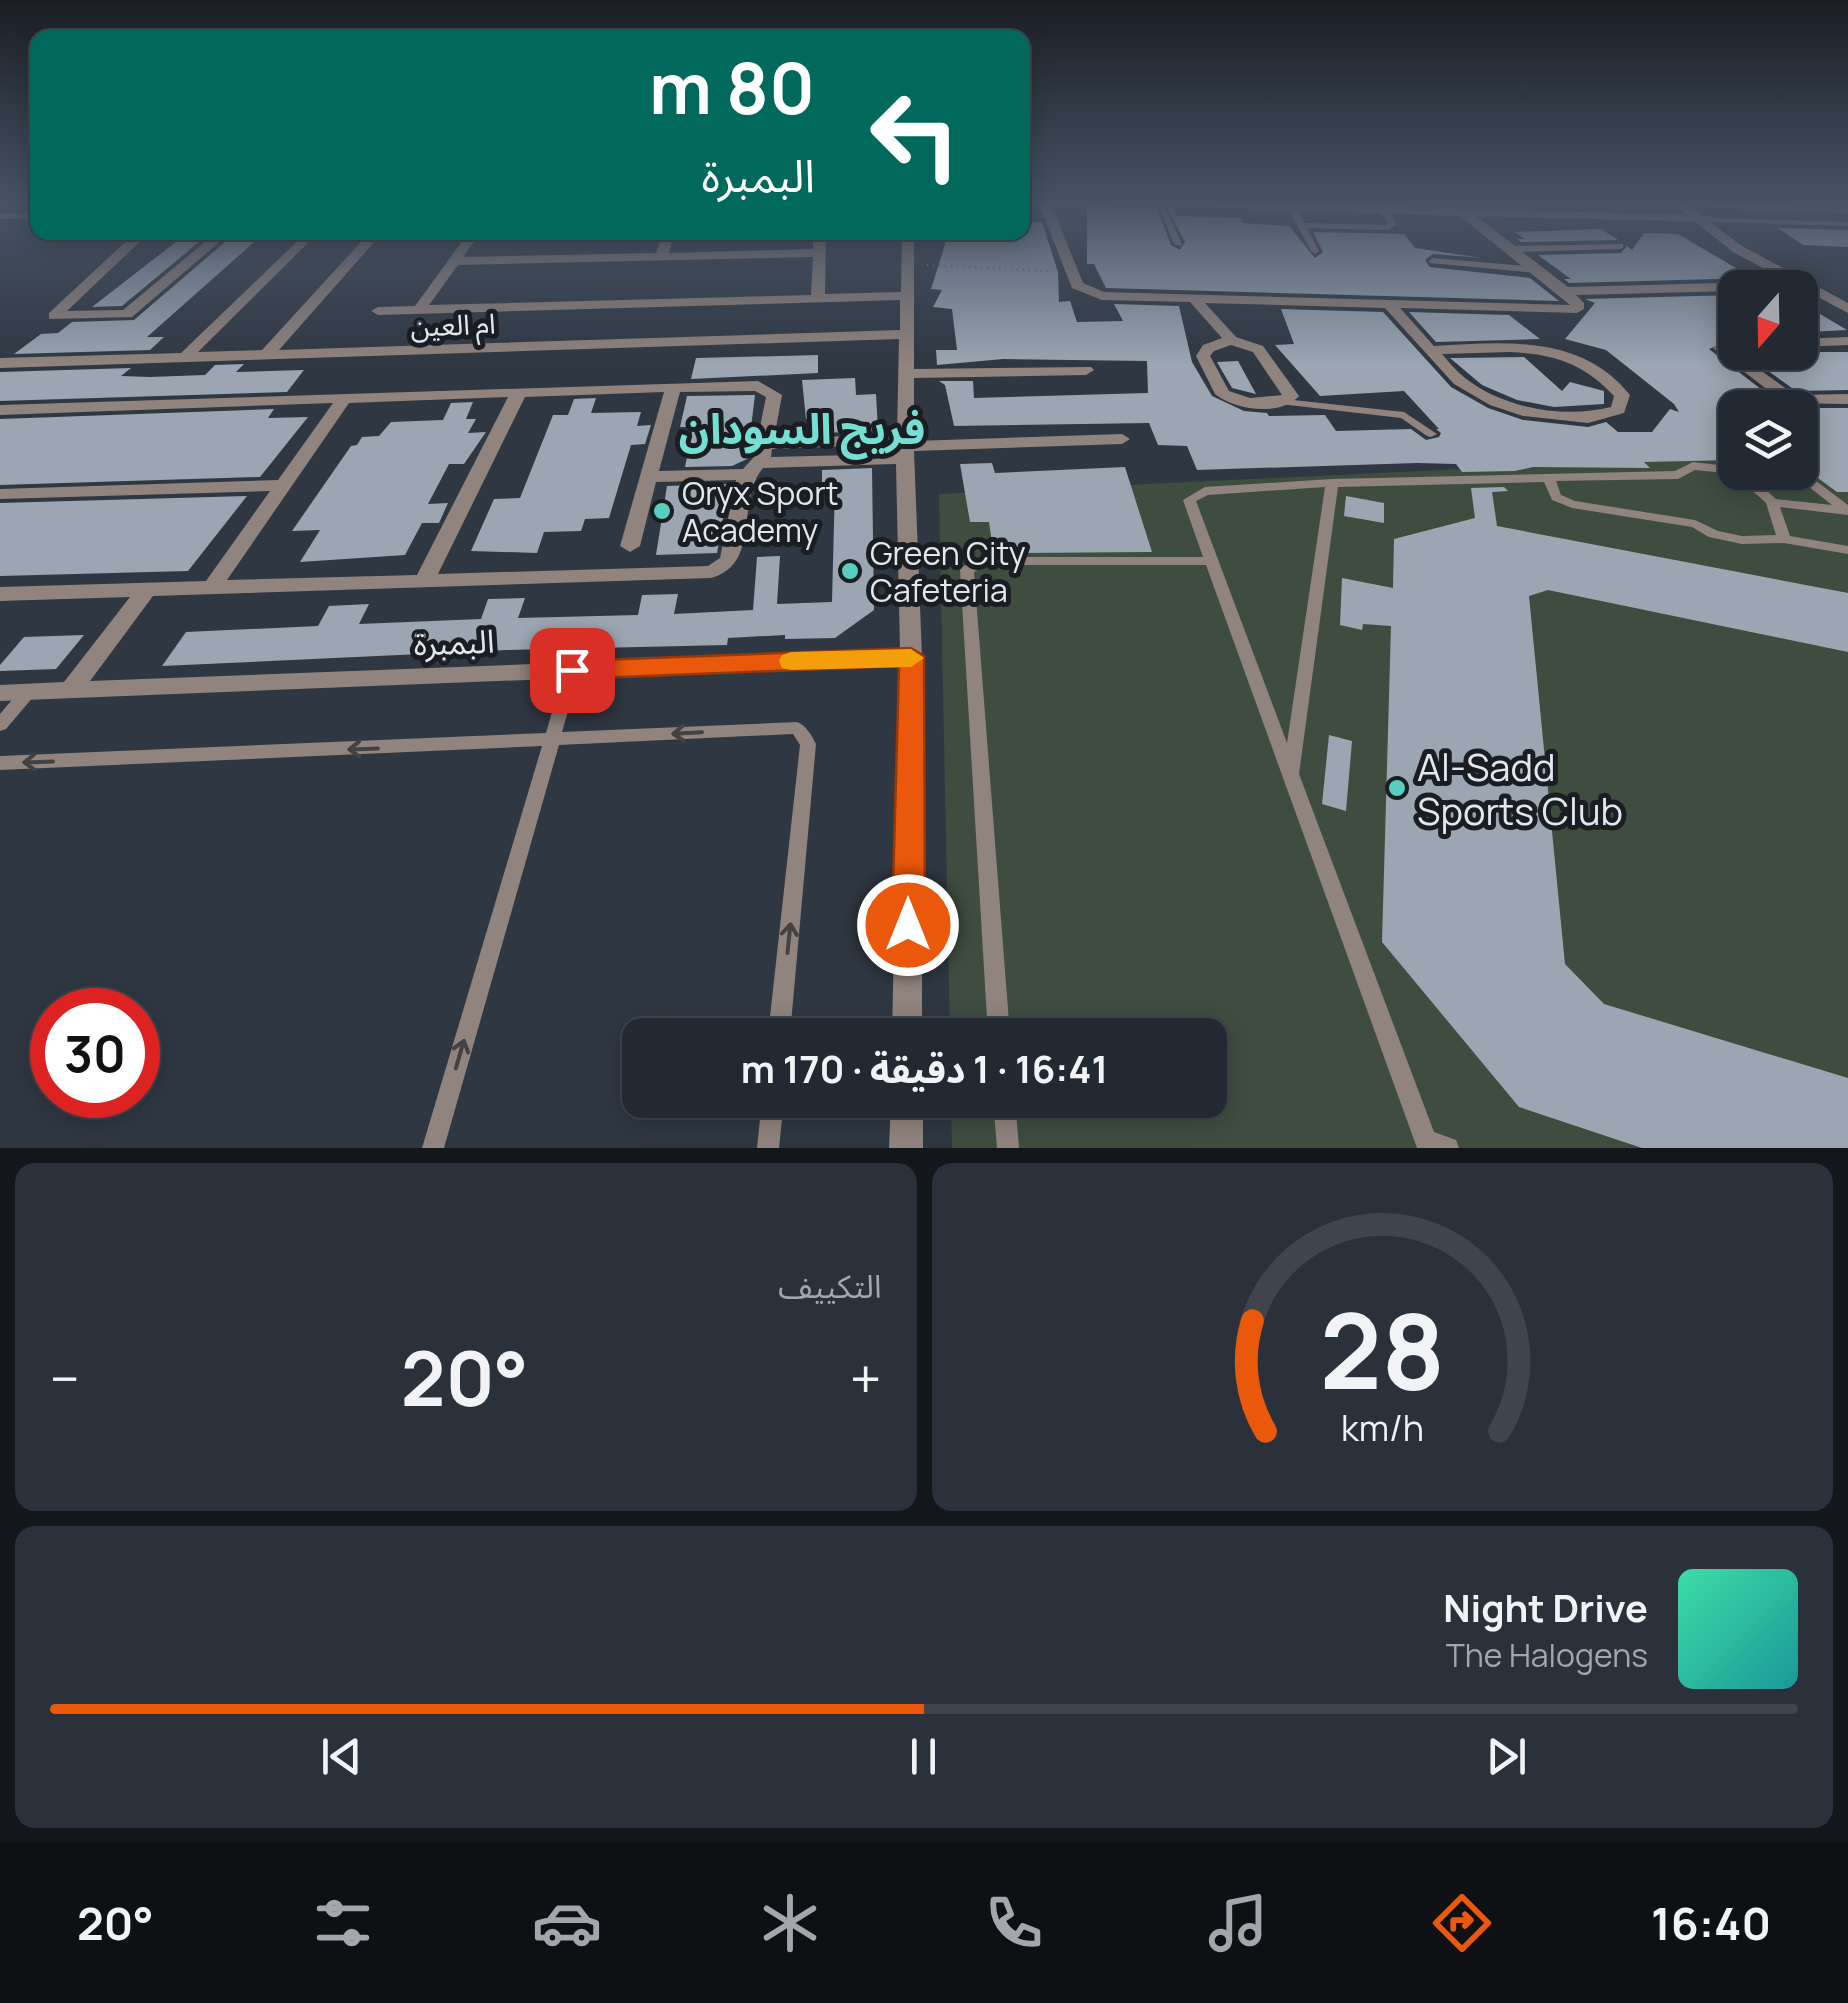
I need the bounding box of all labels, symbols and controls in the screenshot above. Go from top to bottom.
text: 80 m [649,39,815,135]
icon: left [850,70,980,200]
text: البمبرة [701,144,815,206]
north arrow [1718,270,1818,370]
map controls [1718,270,1818,490]
street label: ام العين [410,304,496,347]
button: layers [1718,390,1818,490]
district label: فريج السودان [679,399,925,460]
place label: Oryx Sport Academy [682,471,839,552]
marker: Oryx Sport Academy [651,500,673,522]
place label: Green City Cafeteria [870,531,1026,612]
marker: Green City Cafeteria [839,560,861,582]
street label: البمبرة [413,619,495,665]
pin [530,628,615,713]
icon: arrive [545,643,600,698]
one-way arrow [672,724,704,743]
one-way arrow [347,740,379,759]
place label: Al-Sadd Sports Club [1417,740,1623,836]
one-way arrow [23,752,55,771]
marker: Al-Sadd Sports Club [1386,777,1408,799]
position arrow [856,873,960,977]
one-way arrow [779,922,798,955]
speed limit sign: 30 [30,988,160,1118]
one-way arrow [452,1039,470,1071]
text: 16:41 · 1 دقيقة · 170 m [741,1042,1108,1094]
text: التكييف [778,1264,882,1308]
text: 28 [1319,1278,1445,1420]
text: 20° [401,1326,529,1429]
text: − [50,1340,80,1416]
text: + [850,1340,882,1416]
text: km/h [1341,1403,1424,1452]
text: Night Drive [1443,1581,1648,1633]
text: The Halogens [1446,1633,1648,1677]
icon: previous [314,1729,369,1784]
icon: pause [896,1729,951,1784]
icon: next [1479,1729,1534,1784]
icon: filters [308,1888,378,1958]
icon: car [532,1888,602,1958]
icon: climate [755,1888,825,1958]
icon: phone [979,1888,1049,1958]
icon: music [1203,1888,1273,1958]
icon: directions [1427,1888,1497,1958]
text: 20° [77,1892,154,1954]
text: 16:40 [1651,1892,1771,1954]

